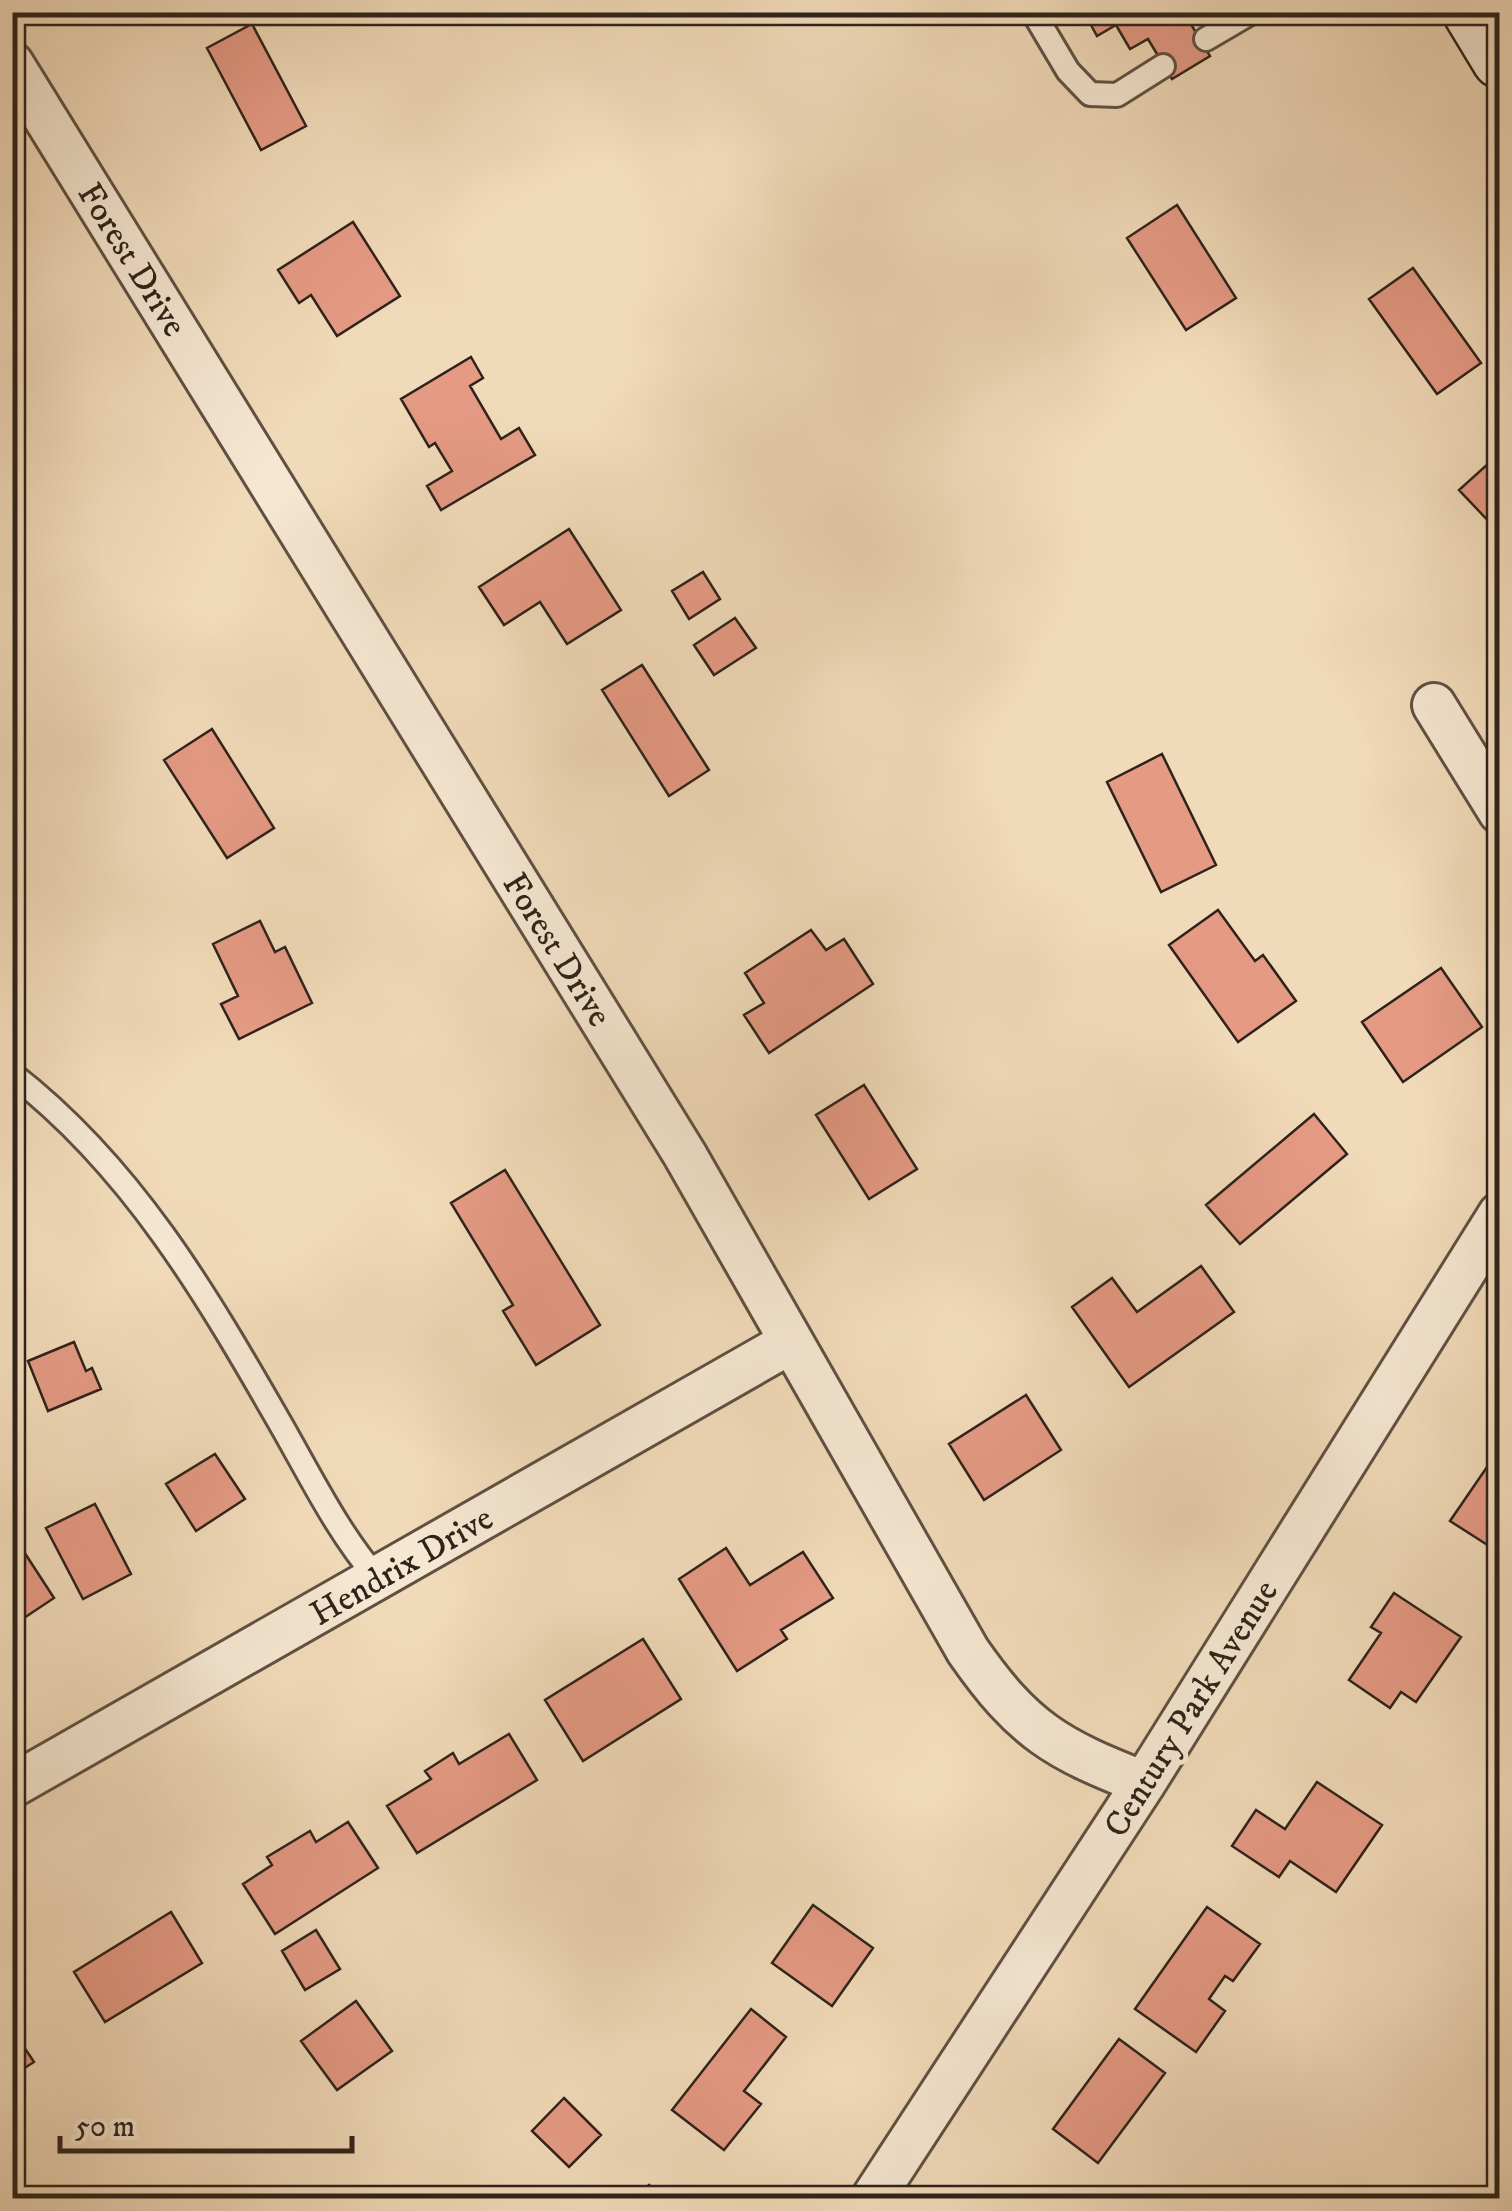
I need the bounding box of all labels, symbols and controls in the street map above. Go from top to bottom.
street label: Forest Drive [67,175,196,345]
street label: Forest Drive [492,865,621,1035]
street label: Hendrix Drive [303,1497,501,1637]
street label: Century Park Avenue [1095,1572,1288,1846]
scale bar [60,2091,352,2153]
text: 50 m [75,2109,135,2146]

